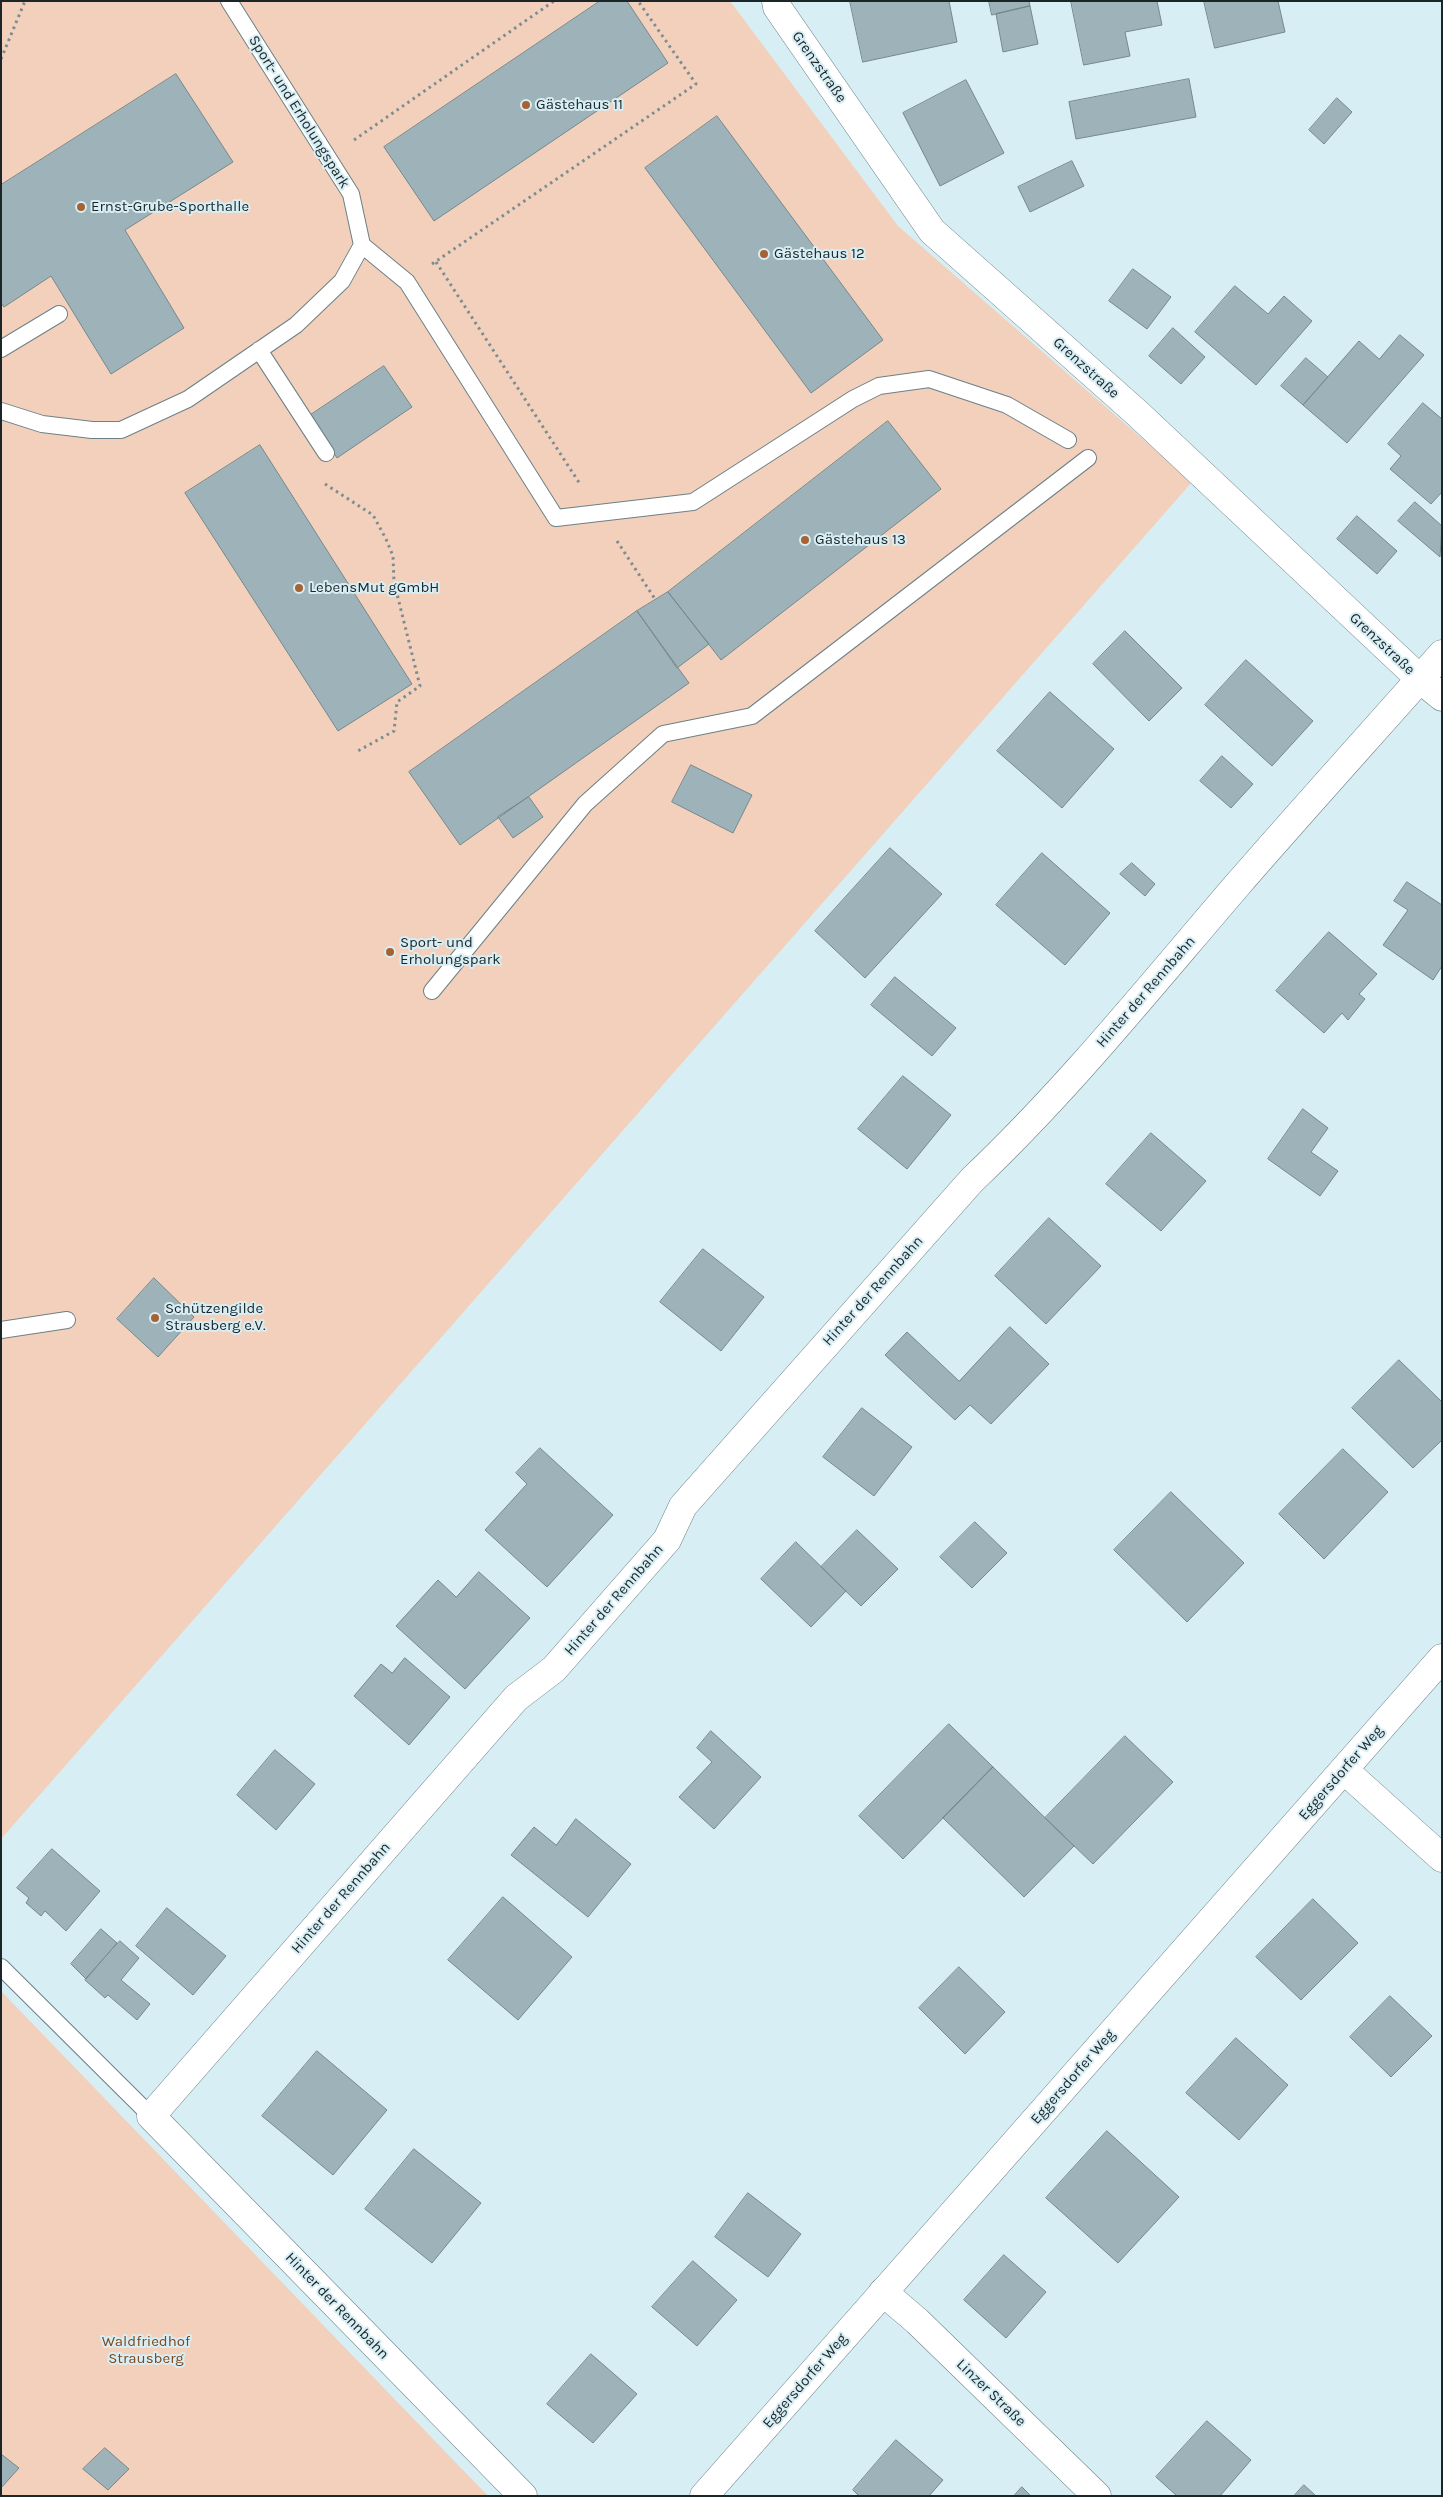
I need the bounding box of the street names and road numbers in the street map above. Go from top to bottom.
street label: Grenzstraße [788,28,850,106]
street label: Sport- und Erholungspark [244,32,354,192]
street label: Grenzstraße [1049,334,1123,402]
street label: Grenzstraße [1345,609,1419,679]
street label: Hinter der Rennbahn [1093,933,1199,1051]
street label: Hinter der Rennbahn [819,1232,927,1350]
street label: Hinter der Rennbahn [561,1541,667,1659]
street label: Eggersdorfer Weg [1295,1722,1387,1824]
street label: Hinter der Rennbahn [288,1839,394,1957]
street label: Eggersdorfer Weg [1027,2026,1119,2128]
street label: Hinter der Rennbahn [281,2249,393,2363]
street label: Eggersdorfer Weg [759,2330,851,2432]
street label: Linzer Straße [953,2355,1029,2431]

